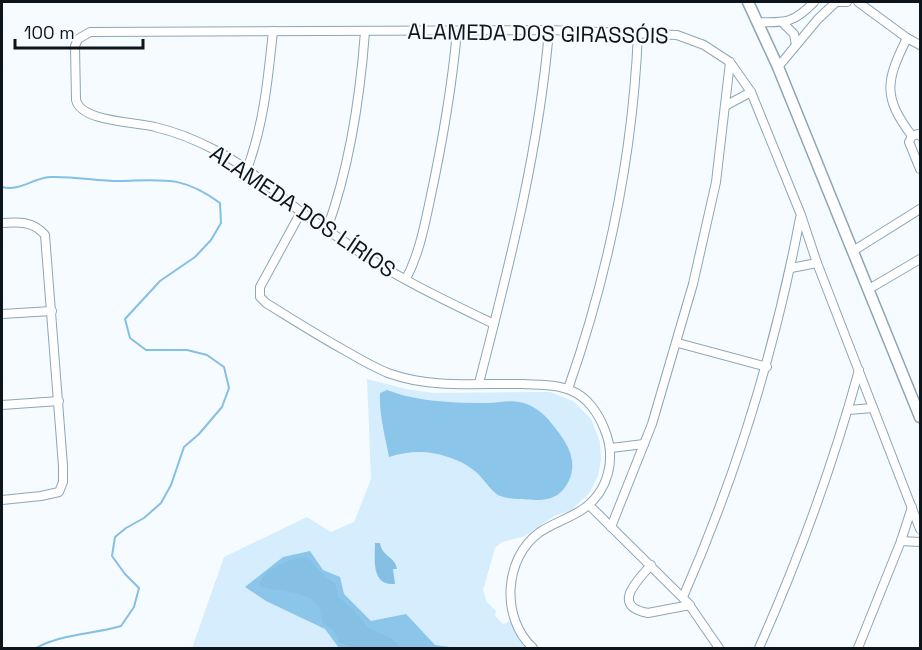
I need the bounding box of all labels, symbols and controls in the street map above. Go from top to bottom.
scale bar [15,12,142,50]
street label: ALAMEDA DOS GIRASSÓIS [407,17,669,49]
text: 100 m [24,21,75,44]
street label: ALAMEDA DOS LÍRIOS [205,138,401,284]

